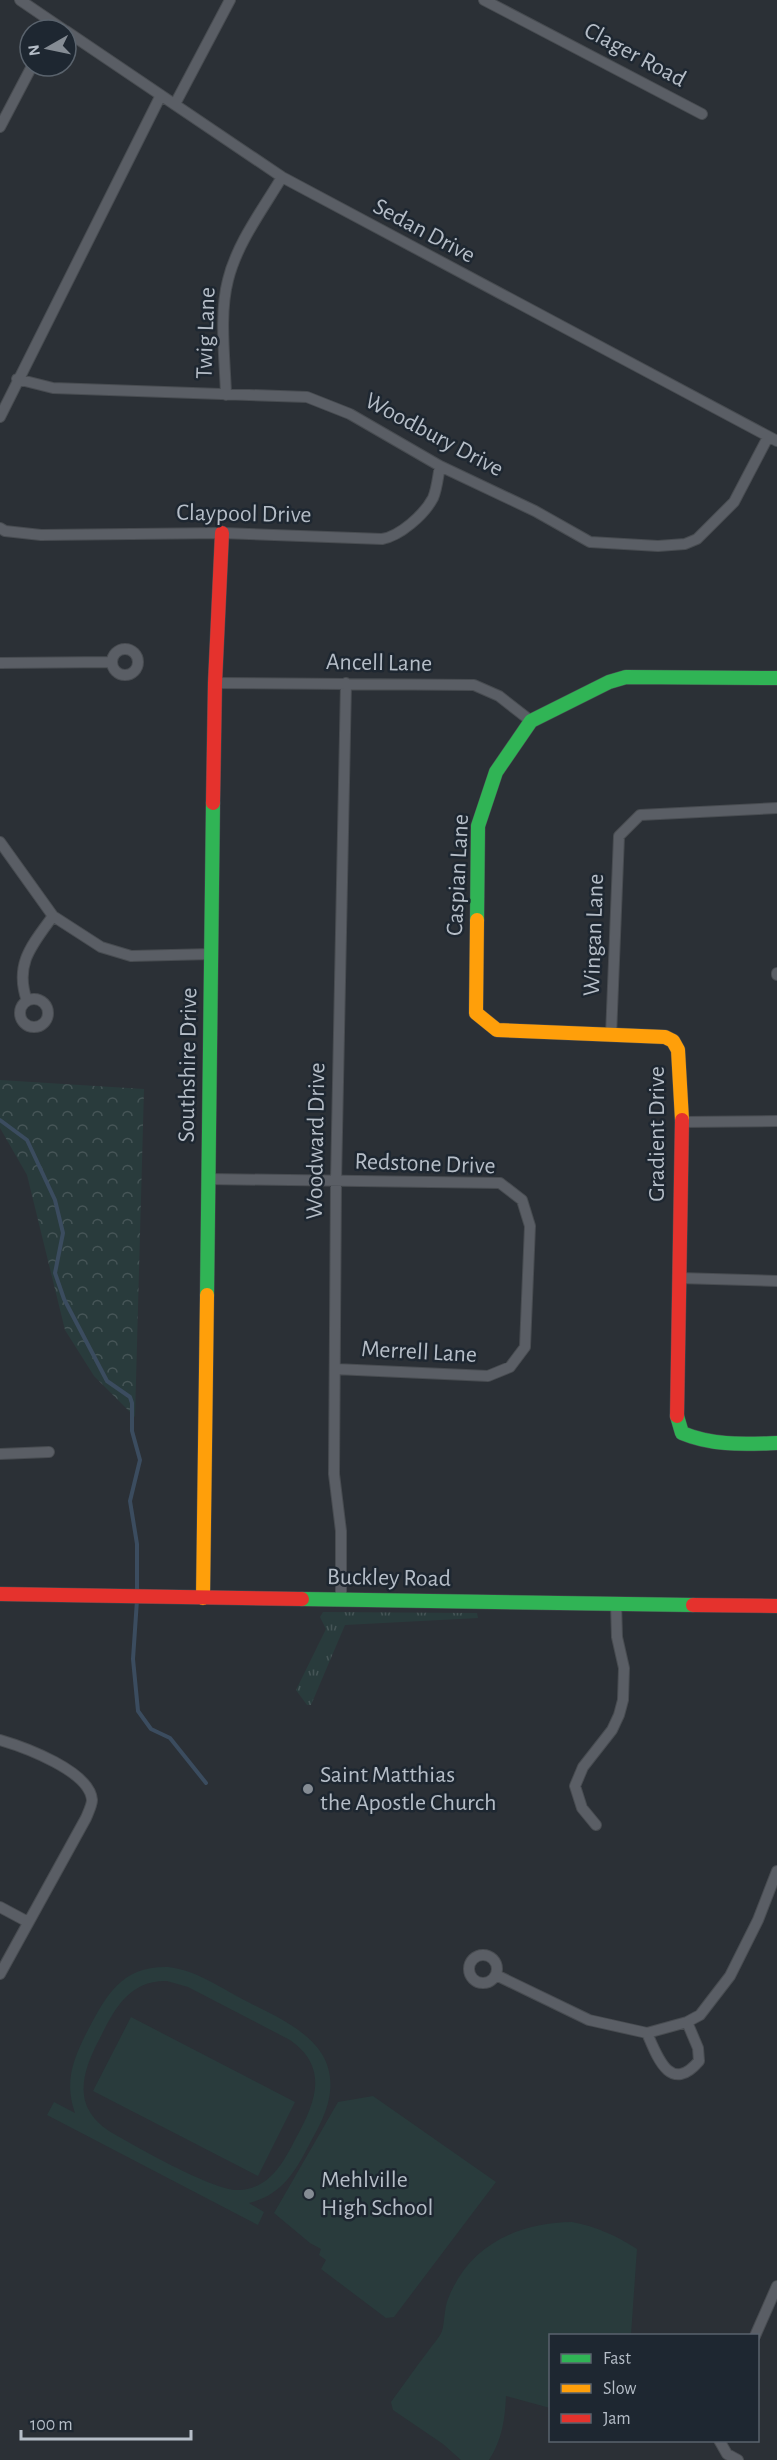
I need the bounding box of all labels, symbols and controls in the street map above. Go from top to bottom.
north arrow [18,18,78,78]
street label: Clager Road [580,18,690,92]
text: N [25,43,43,57]
street label: Sedan Drive [369,194,479,268]
street label: Twig Lane [192,287,220,379]
street label: Woodbury Drive [361,389,507,481]
street label: Claypool Drive [176,501,312,527]
street label: Ancell Lane [326,650,432,676]
street label: Caspian Lane [443,813,473,937]
street label: Wingan Lane [580,873,608,997]
street label: Southshire Drive [175,987,201,1143]
street label: Woodward Drive [303,1062,329,1220]
street label: Gradient Drive [645,1066,669,1202]
street label: Redstone Drive [354,1150,496,1178]
street label: Merrell Lane [360,1337,478,1367]
street label: Buckley Road [327,1565,451,1591]
place label: Saint Matthias the Apostle Church [320,1763,496,1815]
marker: Saint Matthias the Apostle Church [301,1782,315,1796]
place label: Mehlville High School [321,2168,433,2220]
marker: Mehlville High School [302,2187,316,2201]
legend [549,2334,759,2442]
text: Fast [603,2350,631,2368]
text: Slow [603,2380,636,2398]
scale bar [21,2403,190,2441]
text: Jam [603,2410,631,2428]
text: 100 m [30,2416,73,2434]

